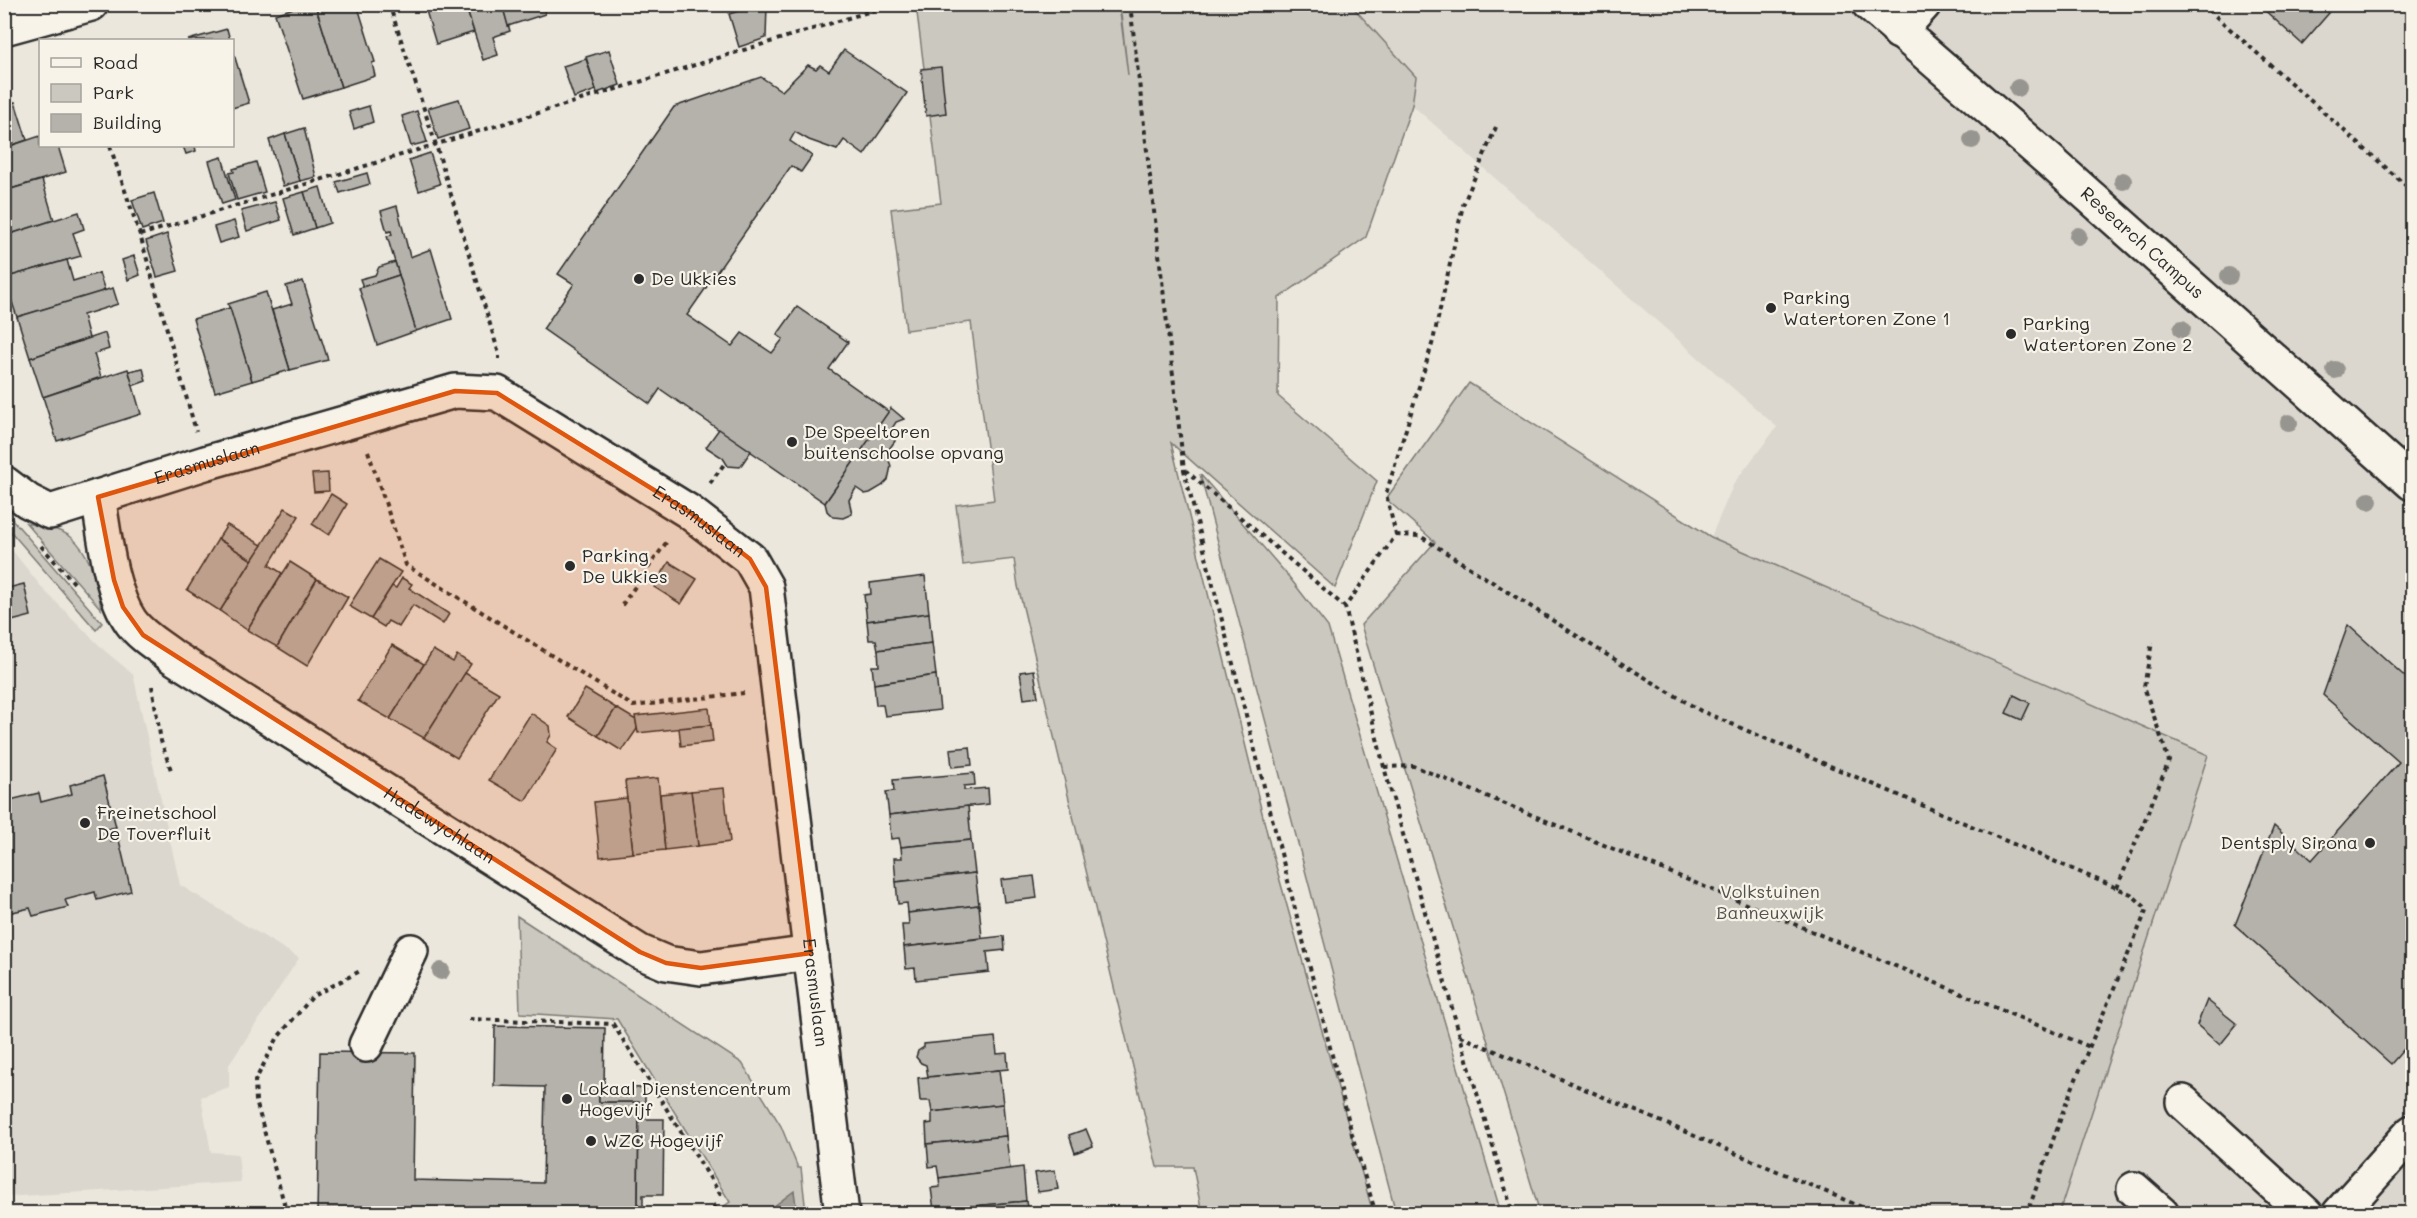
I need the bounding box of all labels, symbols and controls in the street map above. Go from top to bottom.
legend [39,39,234,147]
text: Road [93,50,138,74]
text: Park [93,80,134,104]
text: Building [93,110,161,134]
street label: Research Campus [2076,181,2210,304]
place label: De Ukkies [651,266,737,290]
marker: De Ukkies [632,272,646,286]
place label: Parking Watertoren Zone 1 [1783,285,1950,330]
marker: Parking Watertoren Zone 1 [1764,301,1778,315]
place label: Parking Watertoren Zone 2 [2023,311,2192,356]
marker: Parking Watertoren Zone 2 [2004,327,2018,341]
place label: De Speeltoren buitenschoolse opvang [804,419,1004,464]
street label: Erasmuslaan [151,435,262,489]
marker: De Speeltoren buitenschoolse opvang [785,435,799,449]
street label: Erasmuslaan [649,479,751,562]
place label: Parking De Ukkies [582,543,668,588]
marker: Parking De Ukkies [563,559,577,573]
street label: Hadewychlaan [379,780,500,869]
place label: Freinetschool De Toverfluit [97,800,217,845]
marker: Freinetschool De Toverfluit [78,816,92,830]
place label: Dentsply Sirona [2221,830,2358,854]
marker: Dentsply Sirona [2363,836,2377,850]
park label: Volkstuinen Banneuxwijk [1716,879,1824,924]
street label: Erasmuslaan [798,937,835,1048]
place label: Lokaal Dienstencentrum Hogevijf [579,1076,791,1121]
marker: Lokaal Dienstencentrum Hogevijf [560,1092,574,1106]
place label: WZC Hogevijf [603,1128,724,1152]
marker: WZC Hogevijf [584,1134,598,1148]

